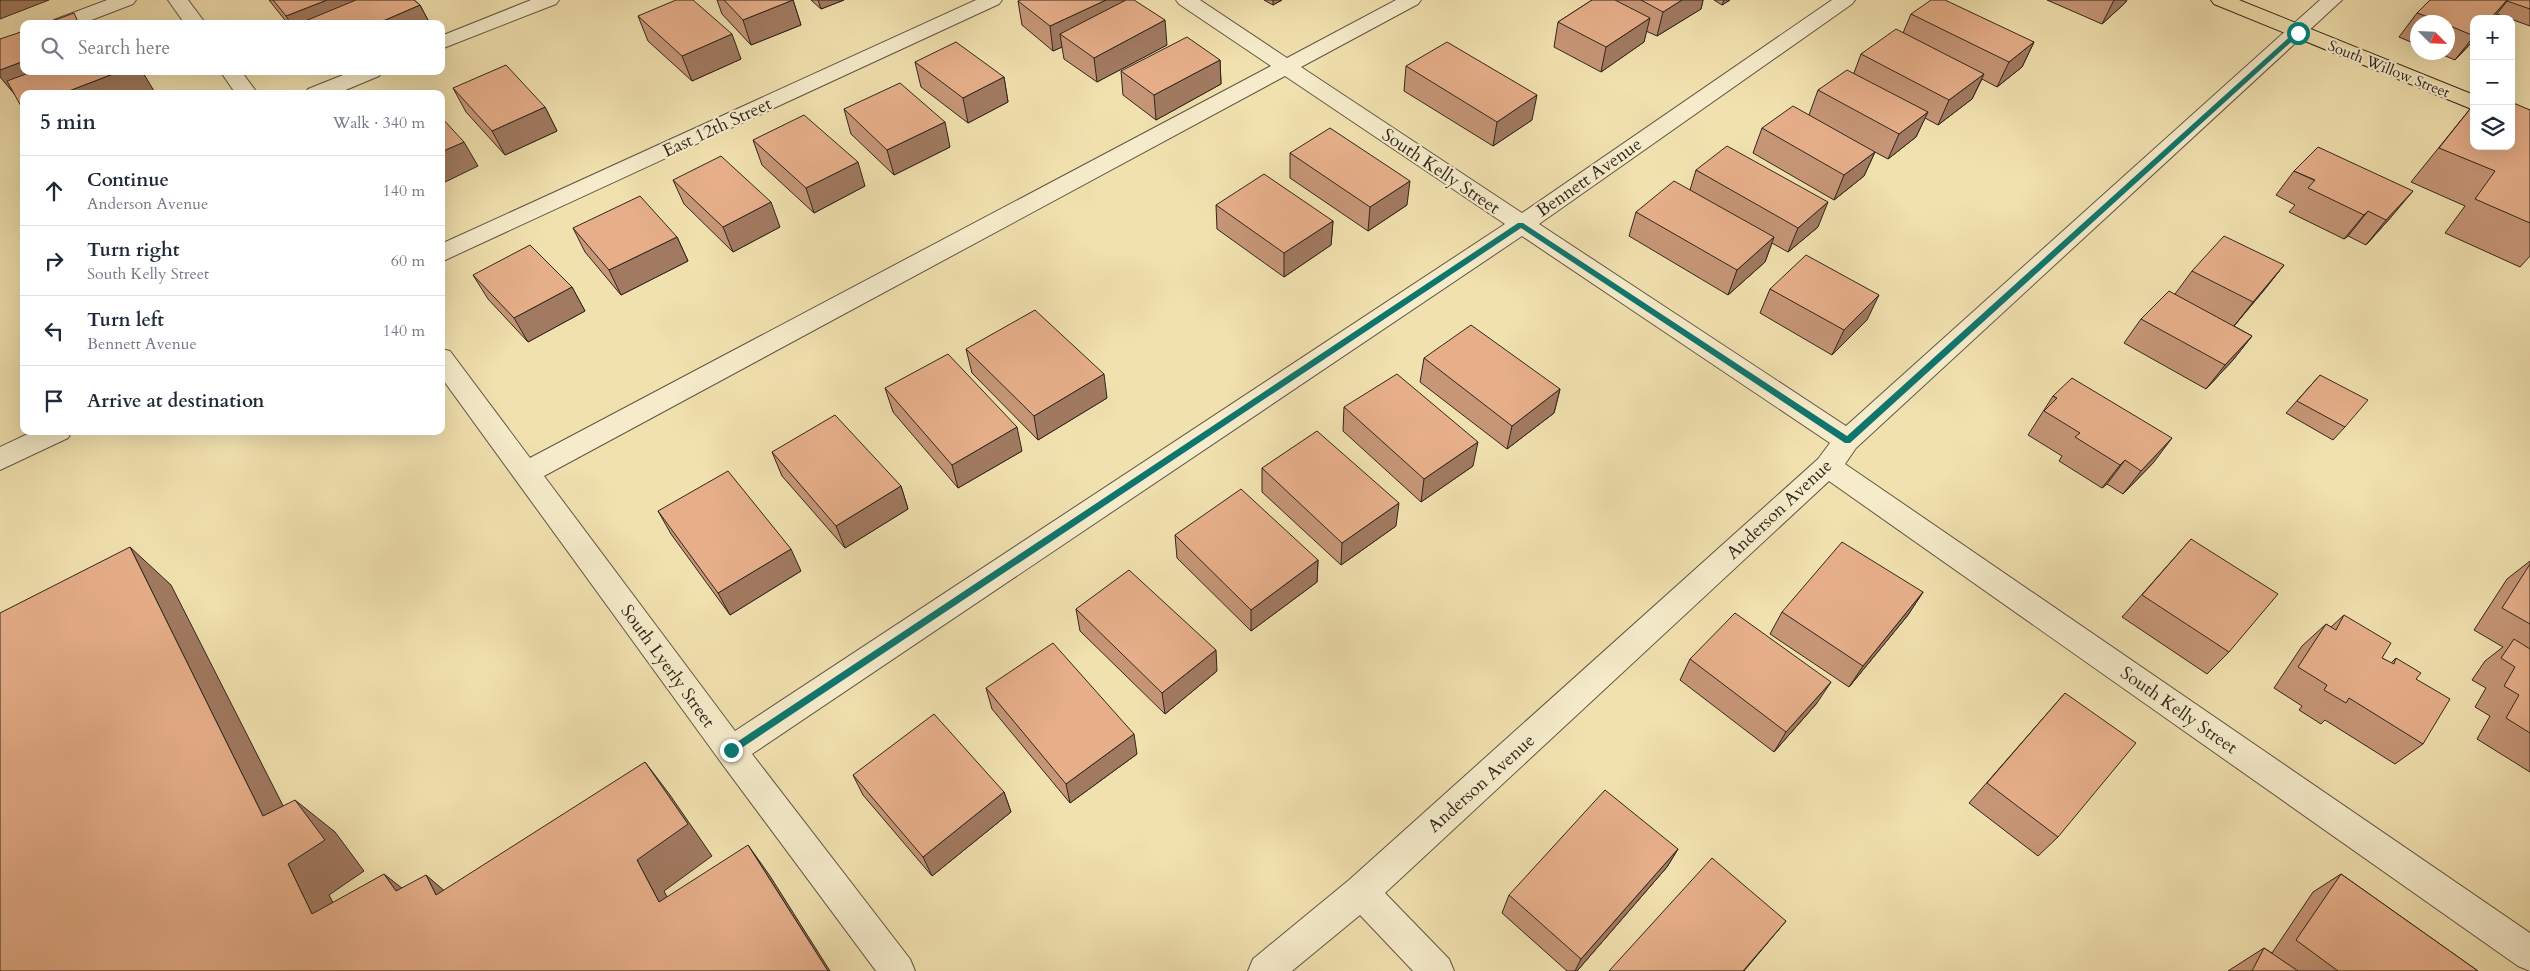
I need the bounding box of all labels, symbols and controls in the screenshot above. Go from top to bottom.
north arrow [2410,15,2455,60]
map controls [2470,15,2515,150]
button: + [2470,15,2515,60]
search box [20,20,445,75]
route start [2287,22,2310,45]
icon: search [38,34,66,62]
text: Search here [78,35,170,61]
street label: South Willow Street [2325,35,2453,103]
button: − [2470,60,2515,105]
street label: East 12th Street [659,91,776,164]
button: layers [2470,105,2515,150]
text: 5 min [40,108,96,137]
text: Walk · 340 m [333,112,425,134]
street label: South Kelly Street [1377,123,1505,220]
street label: Bennett Avenue [1531,132,1647,223]
text: Continue [87,167,169,193]
icon: ahead [40,177,68,205]
text: 140 m [383,180,425,202]
text: Anderson Avenue [87,193,208,215]
text: Turn right [87,237,179,263]
icon: right [40,247,68,275]
text: 60 m [391,250,425,272]
text: South Kelly Street [87,263,209,285]
text: Turn left [87,307,164,333]
icon: left [40,317,68,345]
text: 140 m [383,320,425,342]
text: Bennett Avenue [87,333,197,355]
icon: arrive [40,387,68,415]
text: Arrive at destination [87,388,264,414]
street label: Anderson Avenue [1721,454,1838,565]
street label: South Lyerly Street [614,600,721,733]
street label: South Kelly Street [2115,661,2242,760]
street label: Anderson Avenue [1422,728,1540,838]
route end [720,739,743,762]

